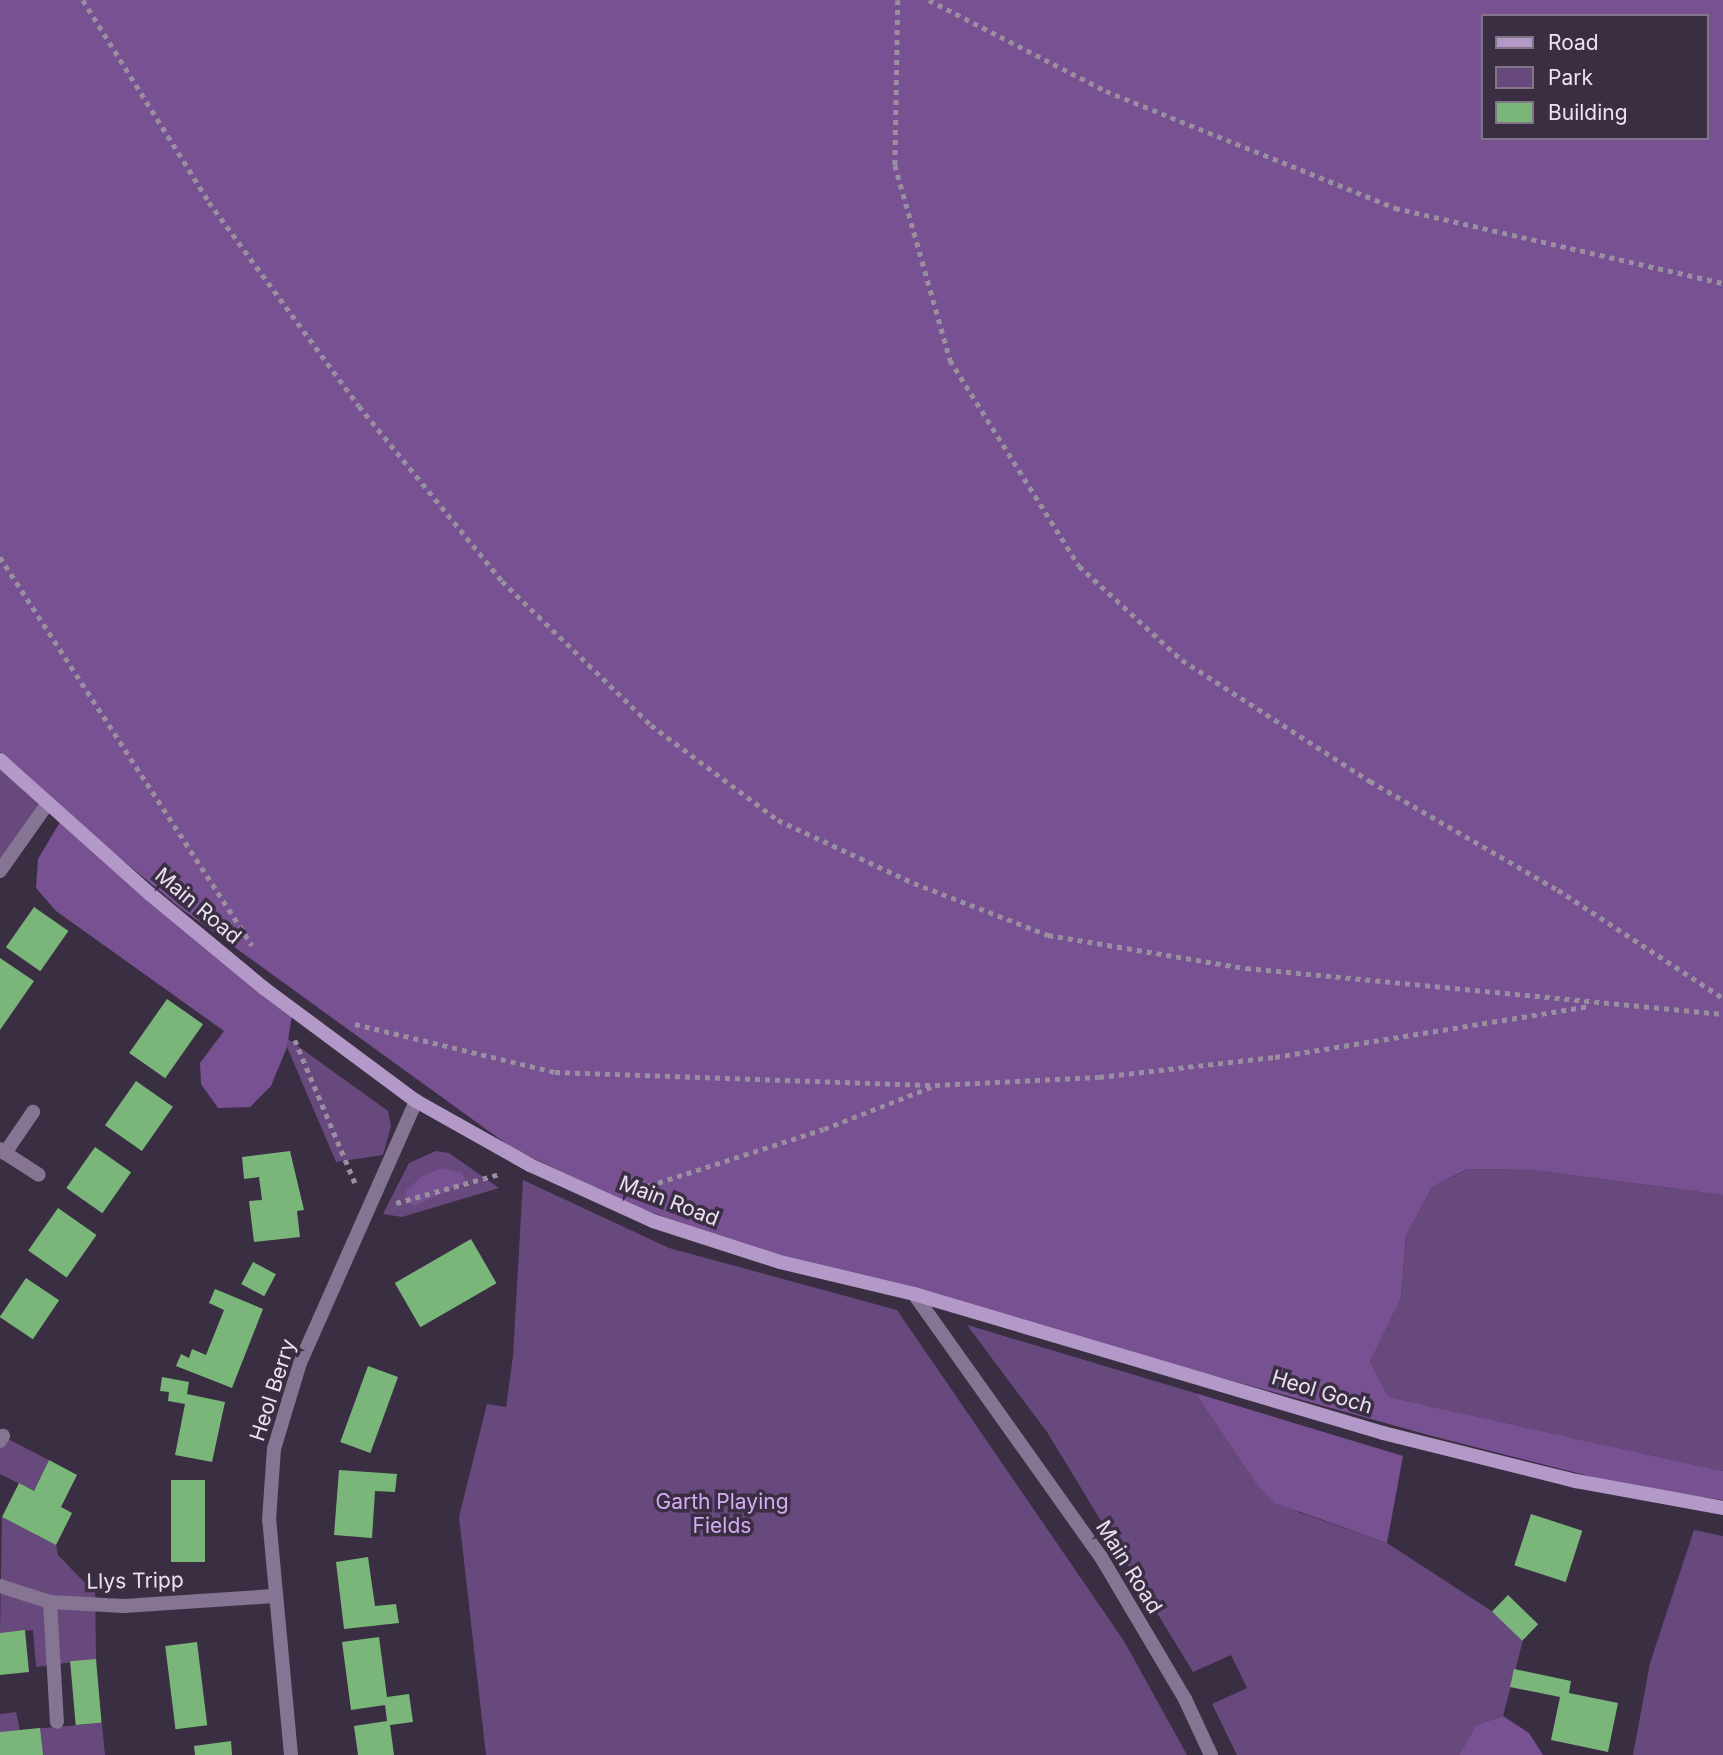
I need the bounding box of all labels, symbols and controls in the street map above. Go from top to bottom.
legend [1482,14,1709,140]
text: Road [1548,30,1599,55]
text: Park [1548,65,1593,90]
text: Building [1548,100,1628,125]
street label: Main Road [150,863,246,949]
street label: Main Road [616,1170,722,1232]
street label: Heol Berry [245,1336,301,1444]
street label: Heol Goch [1269,1365,1375,1419]
park label: Garth Playing Fields [655,1489,789,1539]
street label: Main Road [1091,1516,1167,1618]
street label: Llys Tripp [86,1568,184,1594]

